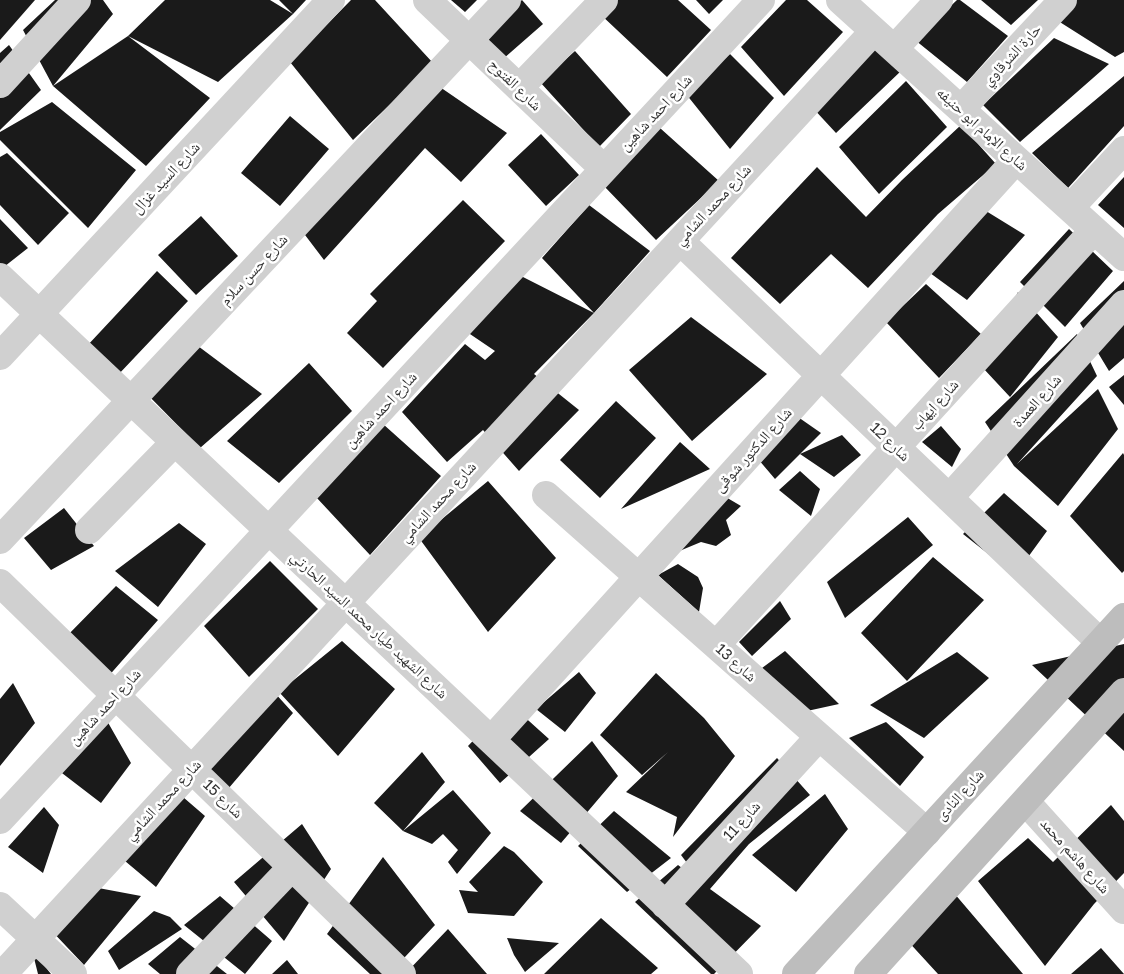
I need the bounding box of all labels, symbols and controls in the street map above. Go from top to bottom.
street label: حارة الشرقاوي [979,20,1045,90]
street label: شارع الفتوح [485,55,545,115]
street label: شارع احمد شاهين [616,71,696,155]
street label: شارع الإمام ابو حنيفه [933,84,1031,174]
street label: شارع السيد غزال [128,138,204,218]
street label: شارع محمد الشامي [671,161,755,249]
street label: شارع حسن سلام [217,231,291,309]
street label: شارع احمد شاهين [341,368,421,452]
street label: شارع العمدة [1009,371,1065,431]
street label: شارع ايهاب [908,376,962,434]
street label: شارع الدكتور شوقى [710,404,796,496]
street label: شارع 12 [866,419,914,465]
street label: شارع محمد الشامي [396,458,480,546]
street label: شارع الشهيد طيار محمد السيد الحارتي [287,547,451,703]
street label: شارع 13 [712,640,760,686]
street label: شارع احمد شاهين [65,665,145,749]
street label: شارع محمد الشامي [121,756,205,844]
street label: شارع النادى [932,766,988,824]
street label: شارع 15 [199,776,247,822]
street label: شارع 11 [720,798,764,844]
street label: شارع هاشم محمد [1036,815,1114,897]

